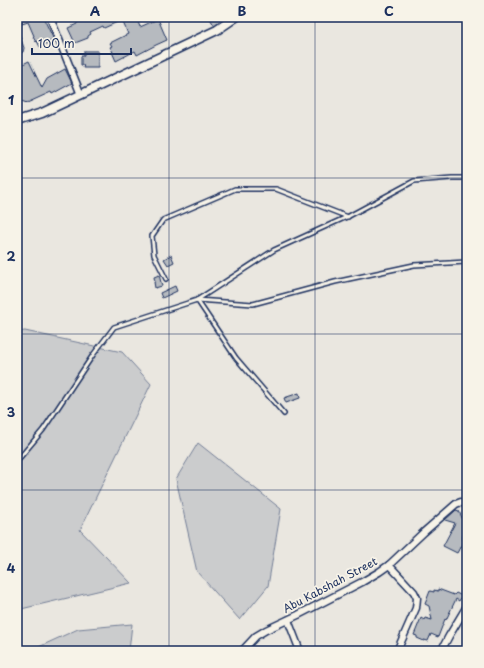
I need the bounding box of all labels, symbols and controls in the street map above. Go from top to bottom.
text: A [90,1,100,20]
text: B [238,1,247,20]
text: C [384,1,394,20]
scale bar [32,30,131,56]
text: 100 m [38,34,75,52]
text: 1 [8,90,14,109]
text: 2 [6,246,16,265]
text: 3 [7,402,16,421]
street label: Abu Kabshah Street [279,552,381,617]
text: 4 [7,558,16,577]

